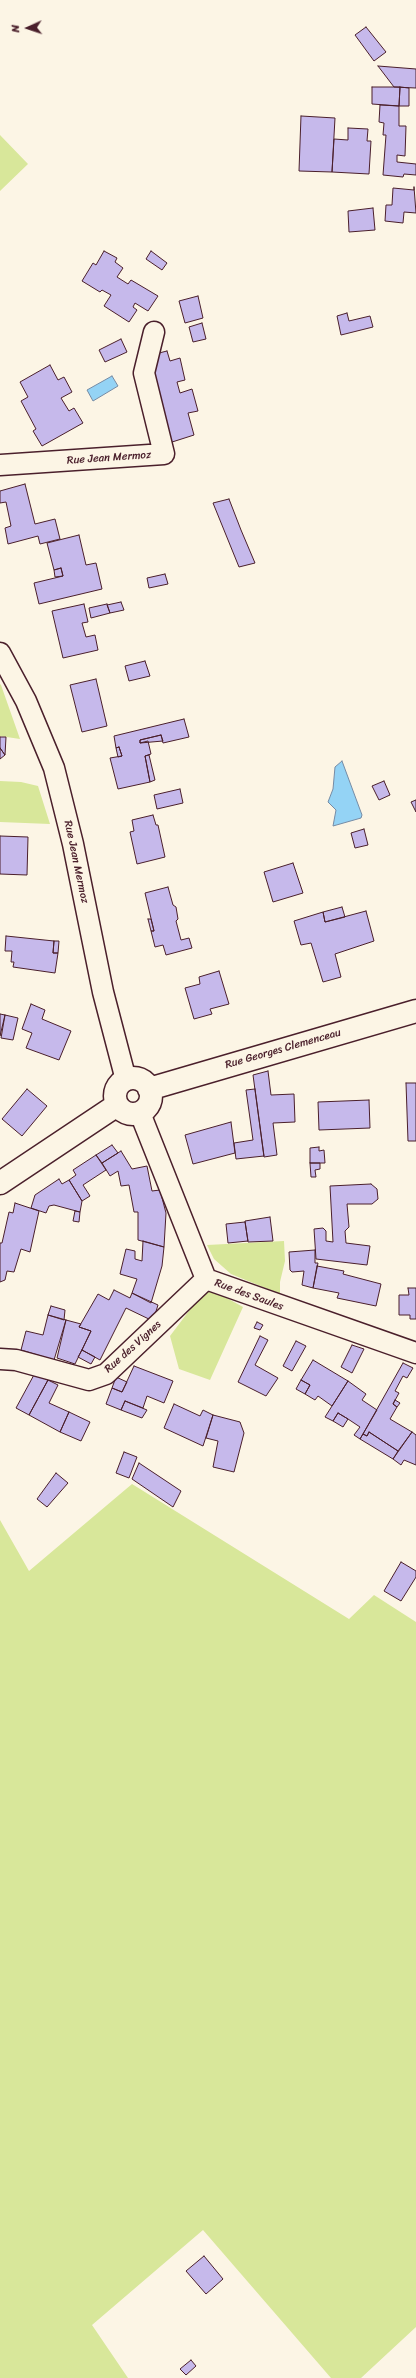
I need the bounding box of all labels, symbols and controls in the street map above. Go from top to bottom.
north arrow [8,8,48,48]
text: N [6,24,25,33]
street label: Rue Jean Mermoz [66,448,152,468]
street label: Rue Jean Mermoz [61,819,91,905]
street label: Rue Georges Clemenceau [224,1026,342,1072]
street label: Rue des Saules [213,1276,285,1314]
street label: Rue des Vignes [102,1318,164,1376]

